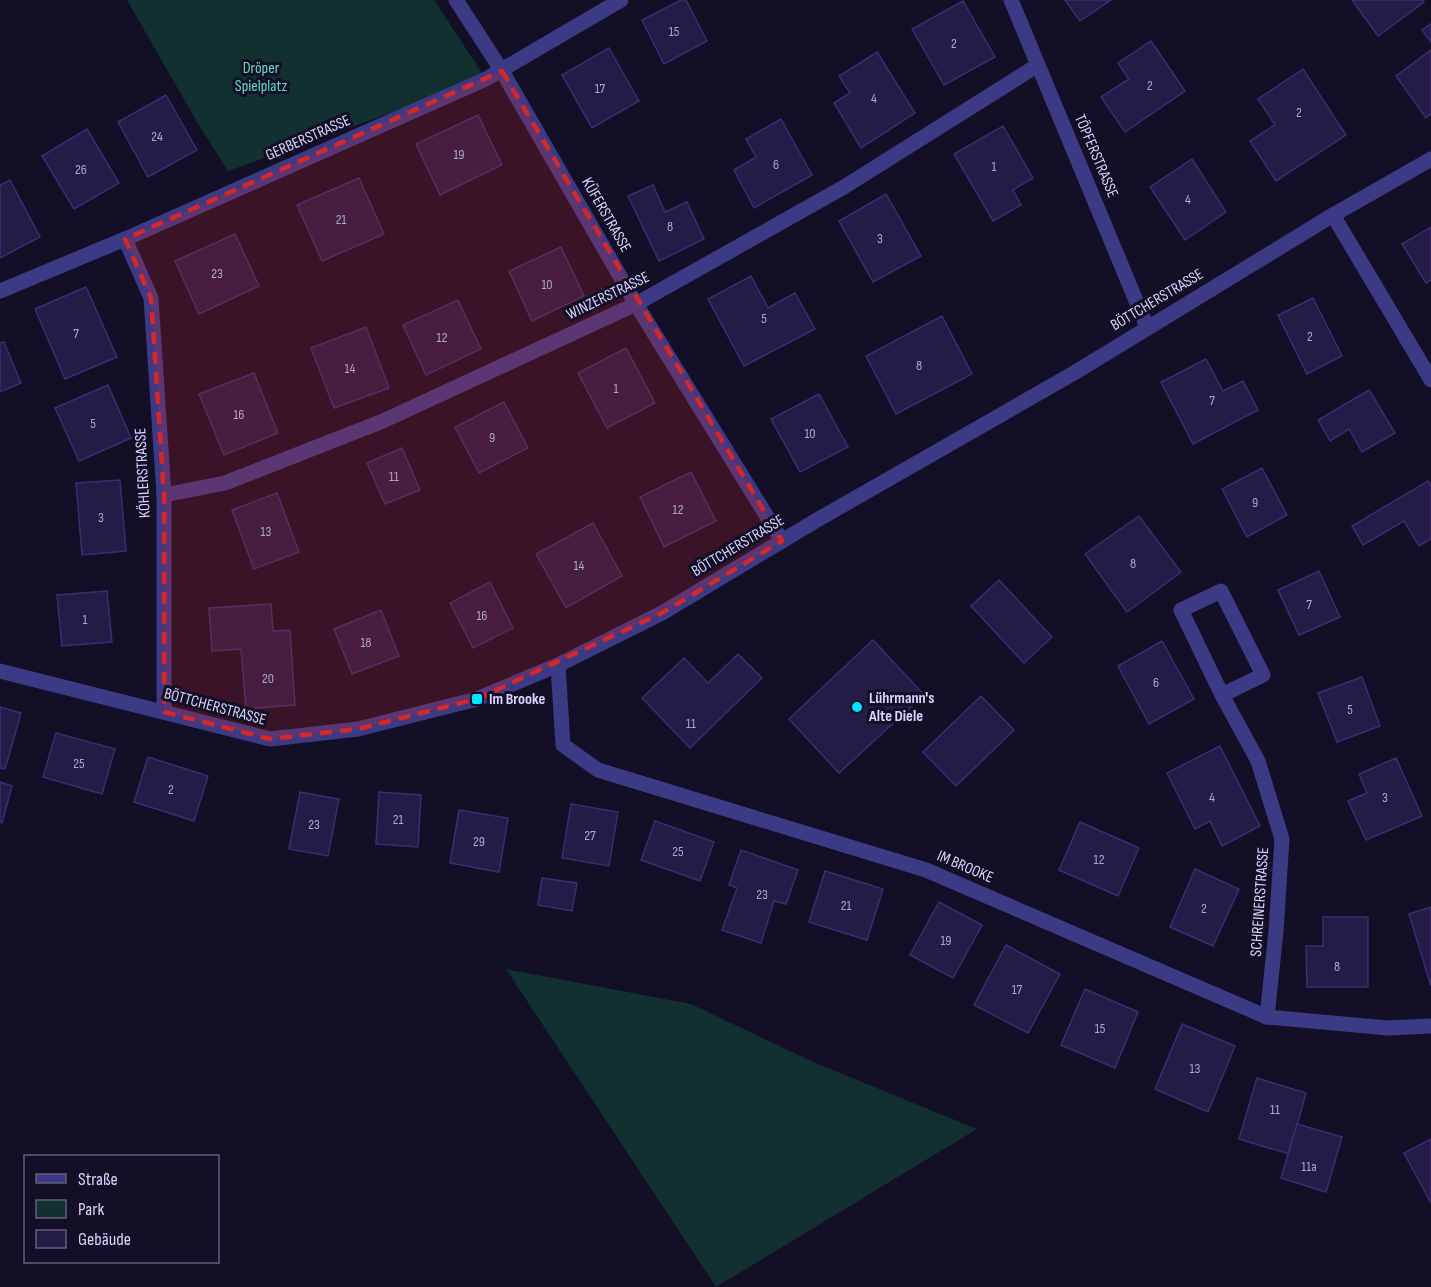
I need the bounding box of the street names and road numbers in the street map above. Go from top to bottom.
street label: GERBERSTRASSE [263,111,353,165]
street label: TÖPFERSTRASSE [1070,112,1122,200]
street label: KÜFERSTRASSE [577,174,635,256]
street label: BÖTTCHERSTRASSE [1107,265,1207,335]
street label: WINZERSTRASSE [563,268,653,324]
street label: KÖHLERSTRASSE [131,427,155,519]
street label: BÖTTCHERSTRASSE [688,511,788,581]
street label: BÖTTCHERSTRASSE [162,684,268,730]
street label: IM BROOKE [934,847,996,887]
street label: SCHREINERSTRASSE [1247,847,1273,957]

